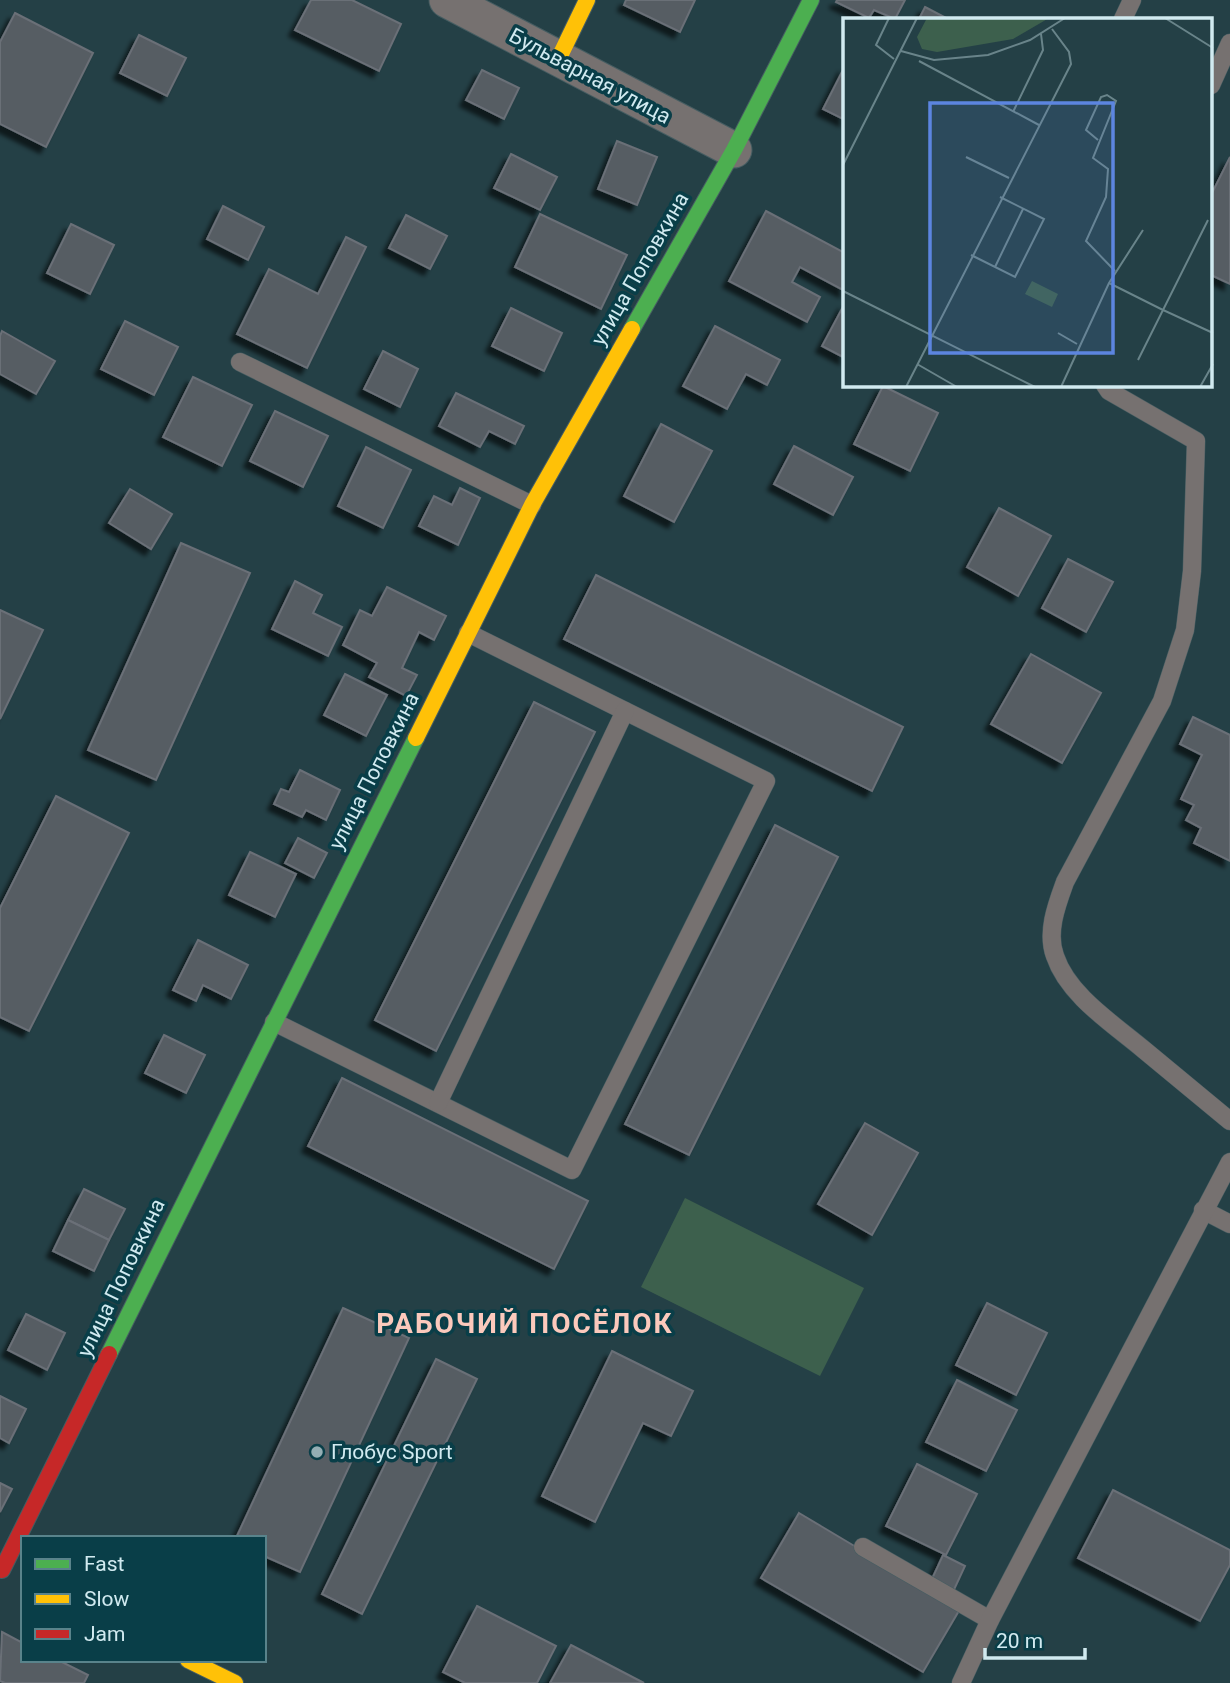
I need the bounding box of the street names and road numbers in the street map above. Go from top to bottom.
street label: Бульварная улица [505,23,675,129]
street label: улица Поповкина [586,188,694,350]
street label: улица Поповкина [324,689,424,853]
street label: улица Поповкина [72,1195,170,1361]

